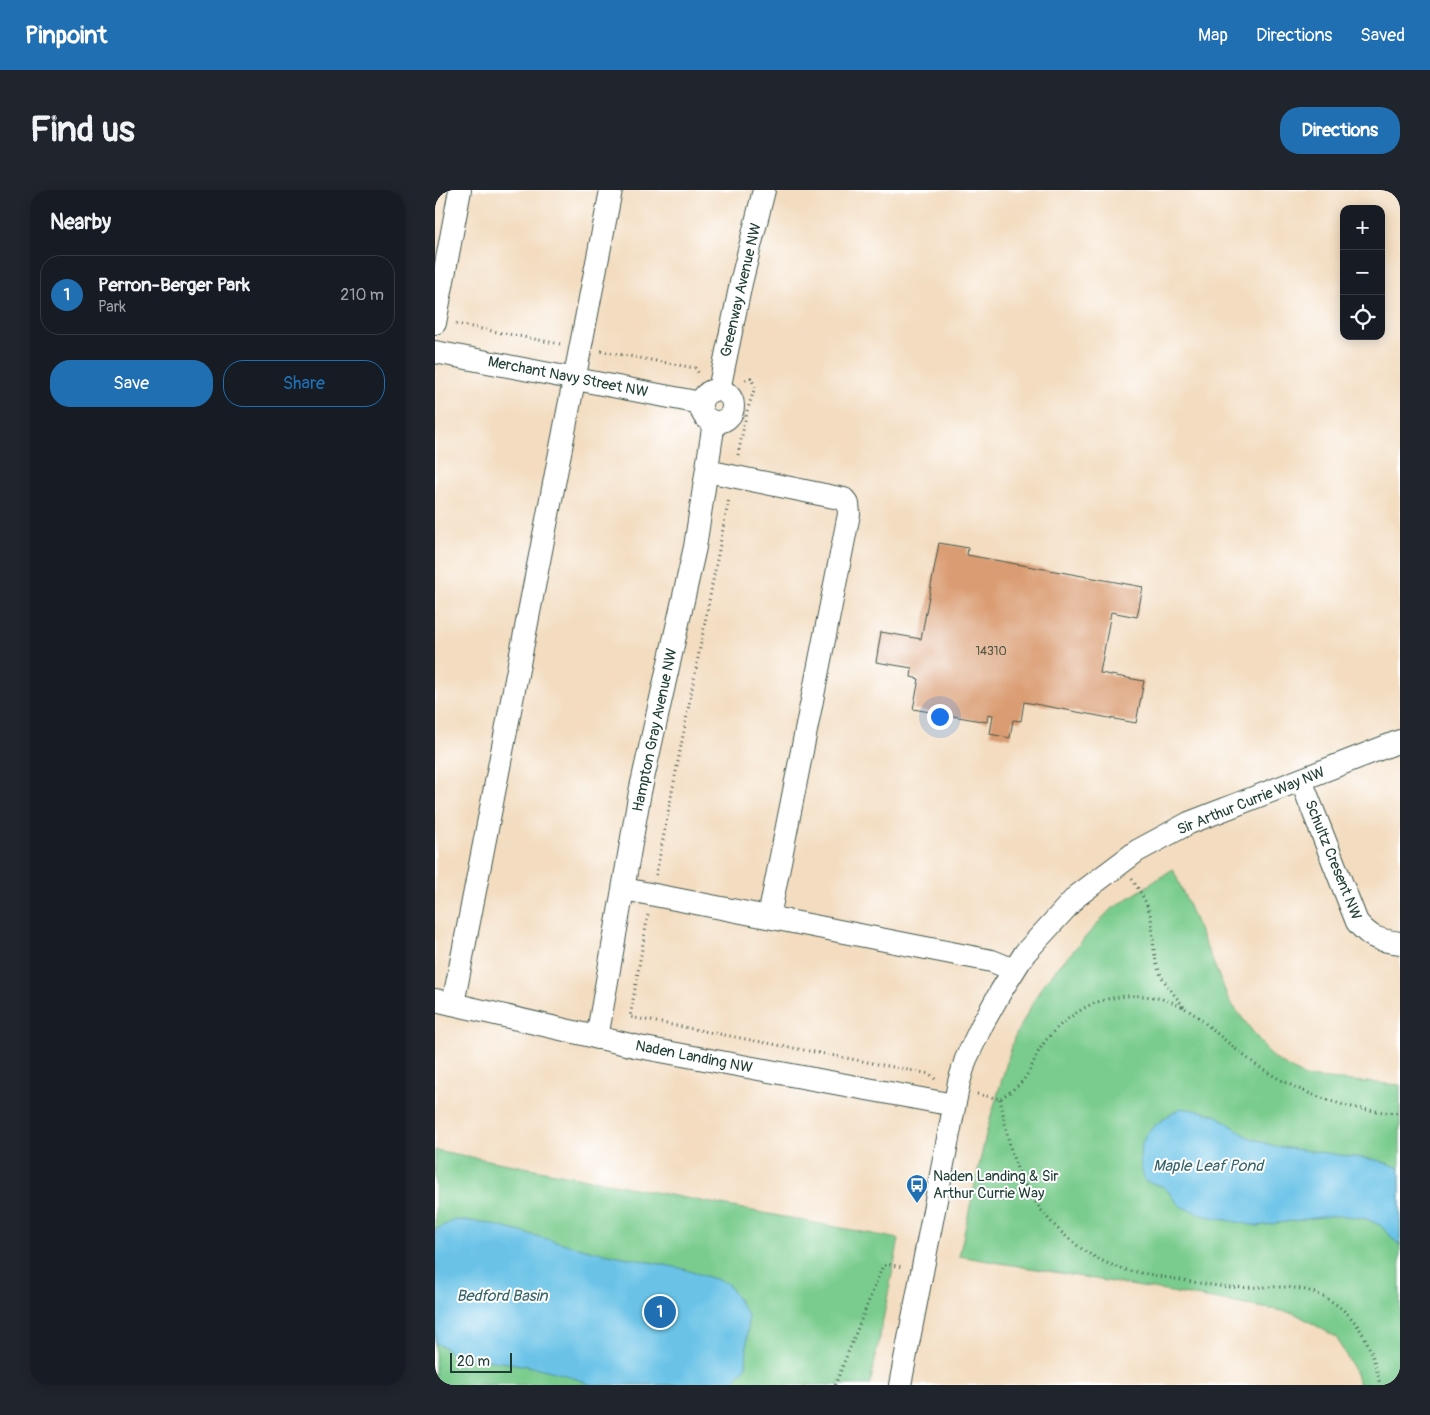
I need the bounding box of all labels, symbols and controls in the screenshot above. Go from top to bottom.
text: Pinpoint [25,21,107,50]
text: Map [1198,24,1228,47]
text: Directions [1256,24,1332,47]
text: Saved [1360,24,1405,47]
button: Directions [1280,107,1400,154]
text: Find us [30,108,135,152]
map controls [1340,205,1385,340]
button: + [1340,205,1385,250]
text: Nearby [50,209,111,236]
street label: Greenway Avenue NW [716,221,766,359]
button: − [1340,250,1385,295]
text: Perron-Berger Park [98,273,250,297]
text: 1 [64,285,70,305]
text: 210 m [340,285,384,305]
button: locate [1340,295,1385,340]
text: Park [98,297,126,317]
street label: Merchant Navy Street NW [486,352,650,402]
button: Save [50,360,213,407]
button: Share [223,360,385,407]
house number: 14310 [975,644,1007,659]
street label: Hampton Gray Avenue NW [628,646,682,814]
your location [927,704,953,730]
street label: Sir Arthur Currie Way NW [1174,763,1328,839]
street label: Schultz Cresent NW [1300,797,1366,923]
street label: Naden Landing NW [634,1036,754,1078]
water label: Maple Leaf Pond [1153,1156,1265,1176]
place label: Naden Landing & Sir Arthur Currie Way [933,1167,1059,1203]
bus stop icon: Naden Landing & Sir Arthur Currie Way [905,1173,929,1204]
water label: Bedford Basin [456,1286,548,1306]
pin: 1 [644,1293,676,1331]
scale bar [450,1350,513,1373]
text: 20 m [457,1353,490,1370]

